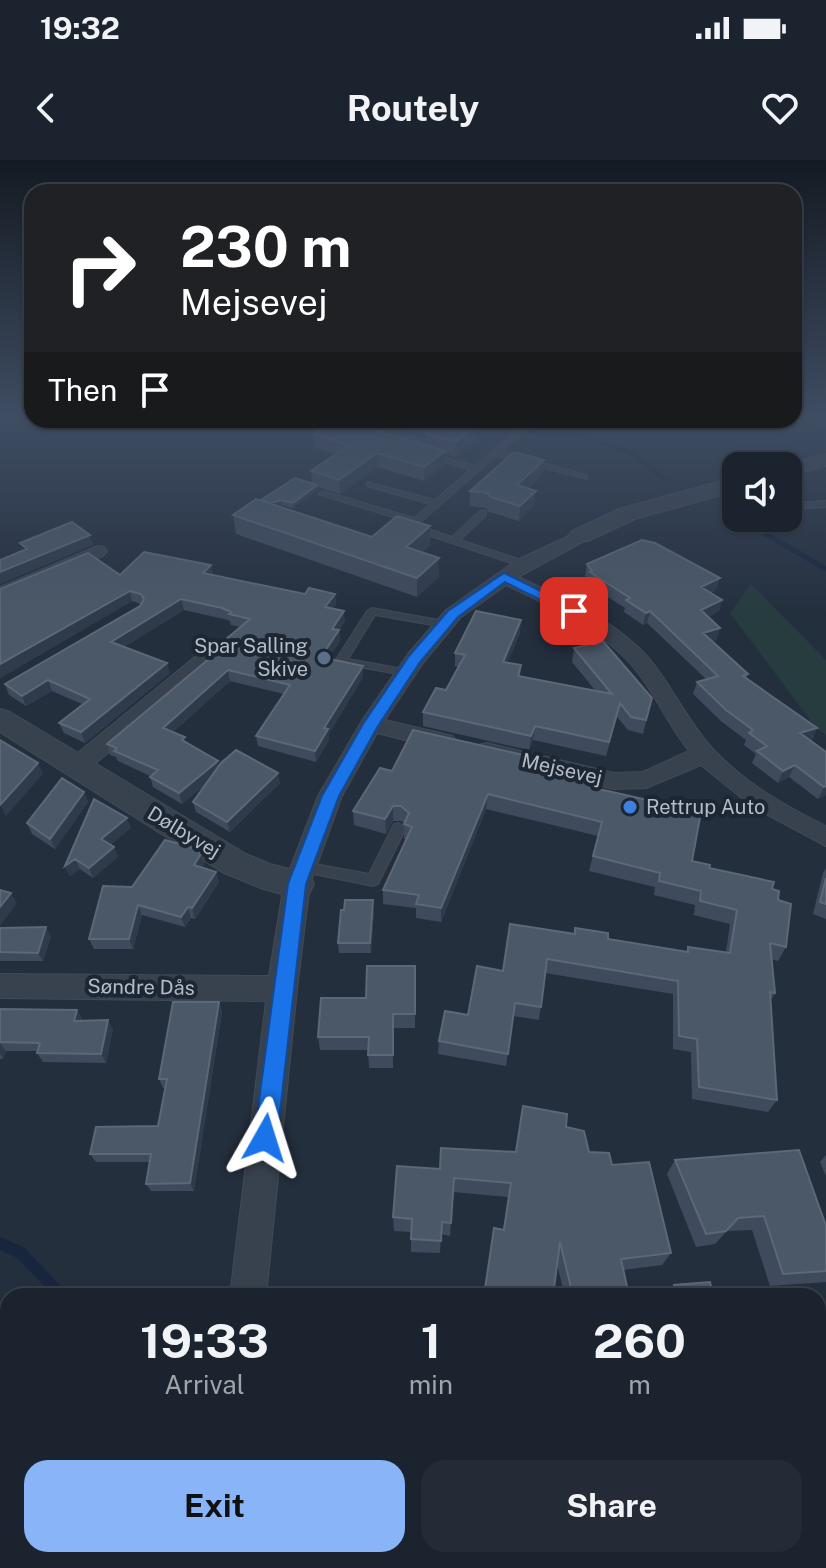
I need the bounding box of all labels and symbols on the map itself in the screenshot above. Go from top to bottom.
pin [540,577,608,645]
place label: Spar Salling Skive [194,634,308,681]
marker: Spar Salling Skive [315,649,333,667]
street label: Mejsevej [519,748,605,790]
place label: Rettrup Auto [646,795,765,819]
marker: Rettrup Auto [621,798,639,816]
street label: Dølbyvej [143,801,225,863]
street label: Søndre Dås [87,974,195,1000]
position arrow [223,1096,307,1180]

